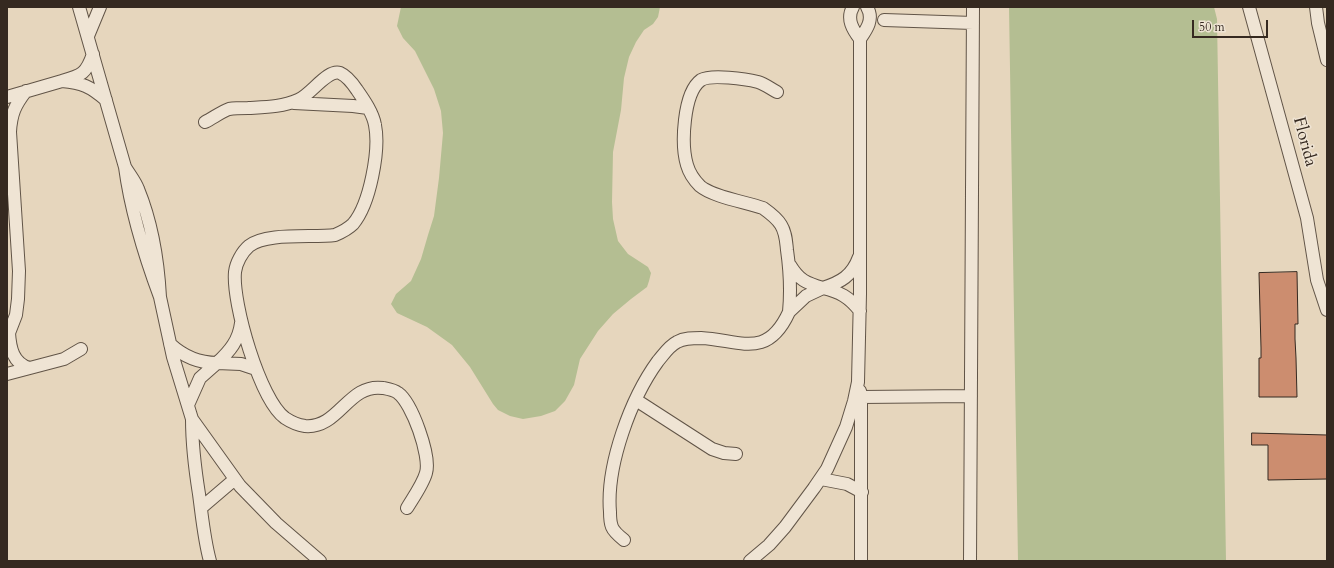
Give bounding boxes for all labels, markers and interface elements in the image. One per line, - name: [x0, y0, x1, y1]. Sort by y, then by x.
- scale bar: [1194, 12, 1270, 38]
- text: 50 m: [1199, 19, 1225, 35]
- street label: Florida: [1288, 115, 1320, 169]

